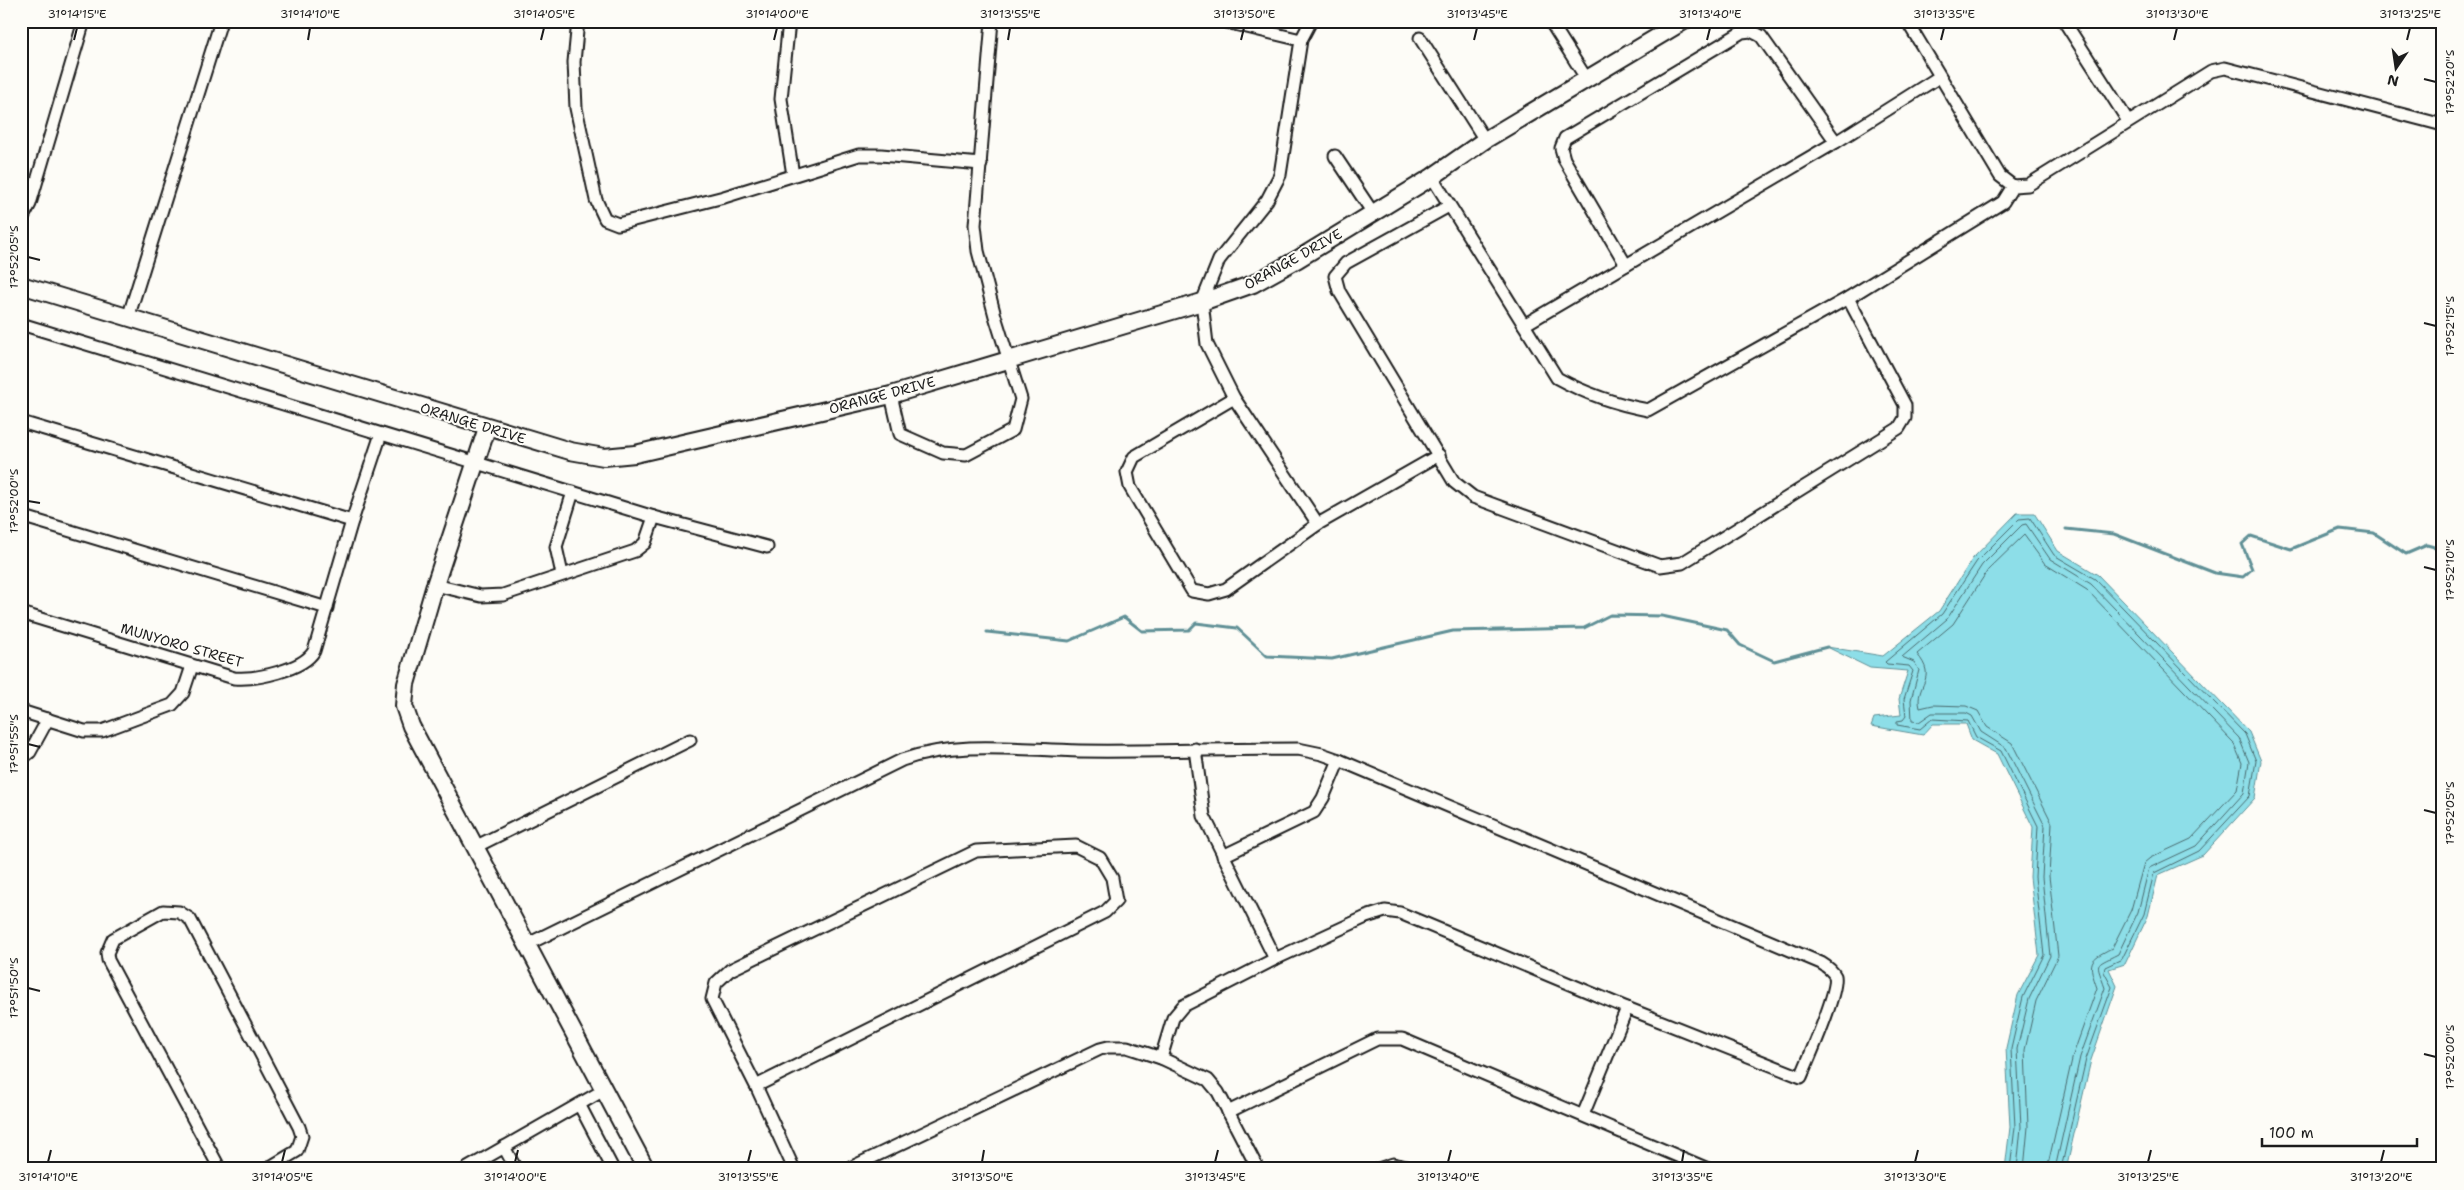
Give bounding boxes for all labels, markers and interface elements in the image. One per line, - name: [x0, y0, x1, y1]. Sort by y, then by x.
- text: 31°14'15"E: [47, 6, 107, 22]
- text: 31°14'10"E: [280, 6, 340, 22]
- text: 31°14'05"E: [513, 6, 575, 22]
- text: 31°14'00"E: [745, 6, 809, 22]
- text: 31°13'55"E: [979, 6, 1041, 22]
- text: 31°13'50"E: [1213, 6, 1275, 22]
- text: 31°13'45"E: [1446, 6, 1508, 22]
- text: 31°13'40"E: [1678, 6, 1742, 22]
- text: 31°13'35"E: [1913, 6, 1975, 22]
- text: 31°13'30"E: [2145, 6, 2209, 22]
- text: 31°13'25"E: [2379, 6, 2441, 22]
- north arrow: [2372, 42, 2422, 92]
- text: 17°52'20"S: [2442, 49, 2458, 114]
- text: N: [2386, 71, 2401, 91]
- text: 17°52'05"S: [6, 225, 22, 289]
- street label: ORANGE DRIVE: [1241, 225, 1345, 293]
- text: 17°52'15"S: [2442, 295, 2458, 356]
- street label: ORANGE DRIVE: [827, 372, 937, 418]
- street label: ORANGE DRIVE: [418, 398, 528, 448]
- text: 17°52'00"S: [6, 468, 22, 533]
- text: 17°52'10"S: [2442, 539, 2458, 601]
- street label: MUNYORO STREET: [119, 619, 246, 671]
- text: 17°51'55"S: [6, 714, 22, 774]
- text: 17°52'05"S: [2442, 781, 2458, 845]
- text: 17°51'50"S: [6, 957, 22, 1019]
- text: 17°52'00"S: [2442, 1024, 2458, 1089]
- scale bar: [2262, 1115, 2416, 1147]
- text: 100 m: [2269, 1123, 2314, 1143]
- text: 31°14'10"E: [18, 1169, 78, 1185]
- text: 31°14'05"E: [251, 1169, 313, 1185]
- text: 31°14'00"E: [483, 1169, 547, 1185]
- text: 31°13'55"E: [717, 1169, 779, 1185]
- text: 31°13'50"E: [951, 1169, 1013, 1185]
- text: 31°13'45"E: [1184, 1169, 1246, 1185]
- text: 31°13'40"E: [1416, 1169, 1480, 1185]
- text: 31°13'35"E: [1651, 1169, 1713, 1185]
- text: 31°13'30"E: [1883, 1169, 1947, 1185]
- text: 31°13'25"E: [2117, 1169, 2179, 1185]
- text: 31°13'20"E: [2349, 1169, 2413, 1185]

